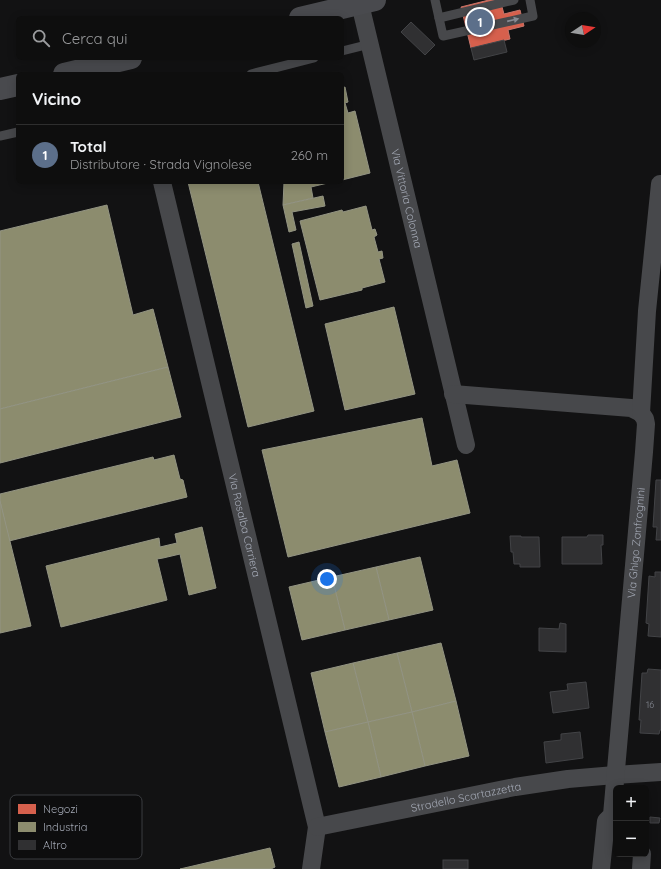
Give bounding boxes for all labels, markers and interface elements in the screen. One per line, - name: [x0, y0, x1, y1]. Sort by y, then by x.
- pin: 1: [467, 7, 493, 37]
- north arrow: [565, 12, 601, 48]
- search box: [16, 16, 344, 60]
- one-way arrow: [507, 17, 519, 23]
- icon: search: [30, 27, 52, 49]
- text: Cerca qui: [62, 29, 128, 48]
- text: Vicino: [32, 88, 81, 109]
- text: Total: [70, 137, 107, 156]
- text: 1: [42, 147, 48, 163]
- text: 260 m: [291, 147, 328, 163]
- street label: Via Vittoria Colonna: [388, 147, 425, 250]
- text: Distributore · Strada Vignolese: [70, 156, 252, 172]
- street label: Via Rosalba Carriera: [225, 472, 264, 578]
- street label: Via Ghigo Zanfrognini: [624, 487, 648, 599]
- your location: [317, 569, 337, 589]
- house number: 16: [646, 699, 654, 710]
- street label: Stradello Scartazzetta: [410, 779, 522, 815]
- map controls: [613, 785, 649, 857]
- button: +: [613, 785, 649, 821]
- legend: [10, 795, 142, 859]
- text: Negozi: [43, 802, 78, 816]
- text: Industria: [43, 820, 87, 834]
- button: −: [613, 821, 649, 857]
- text: Altro: [43, 838, 67, 852]

